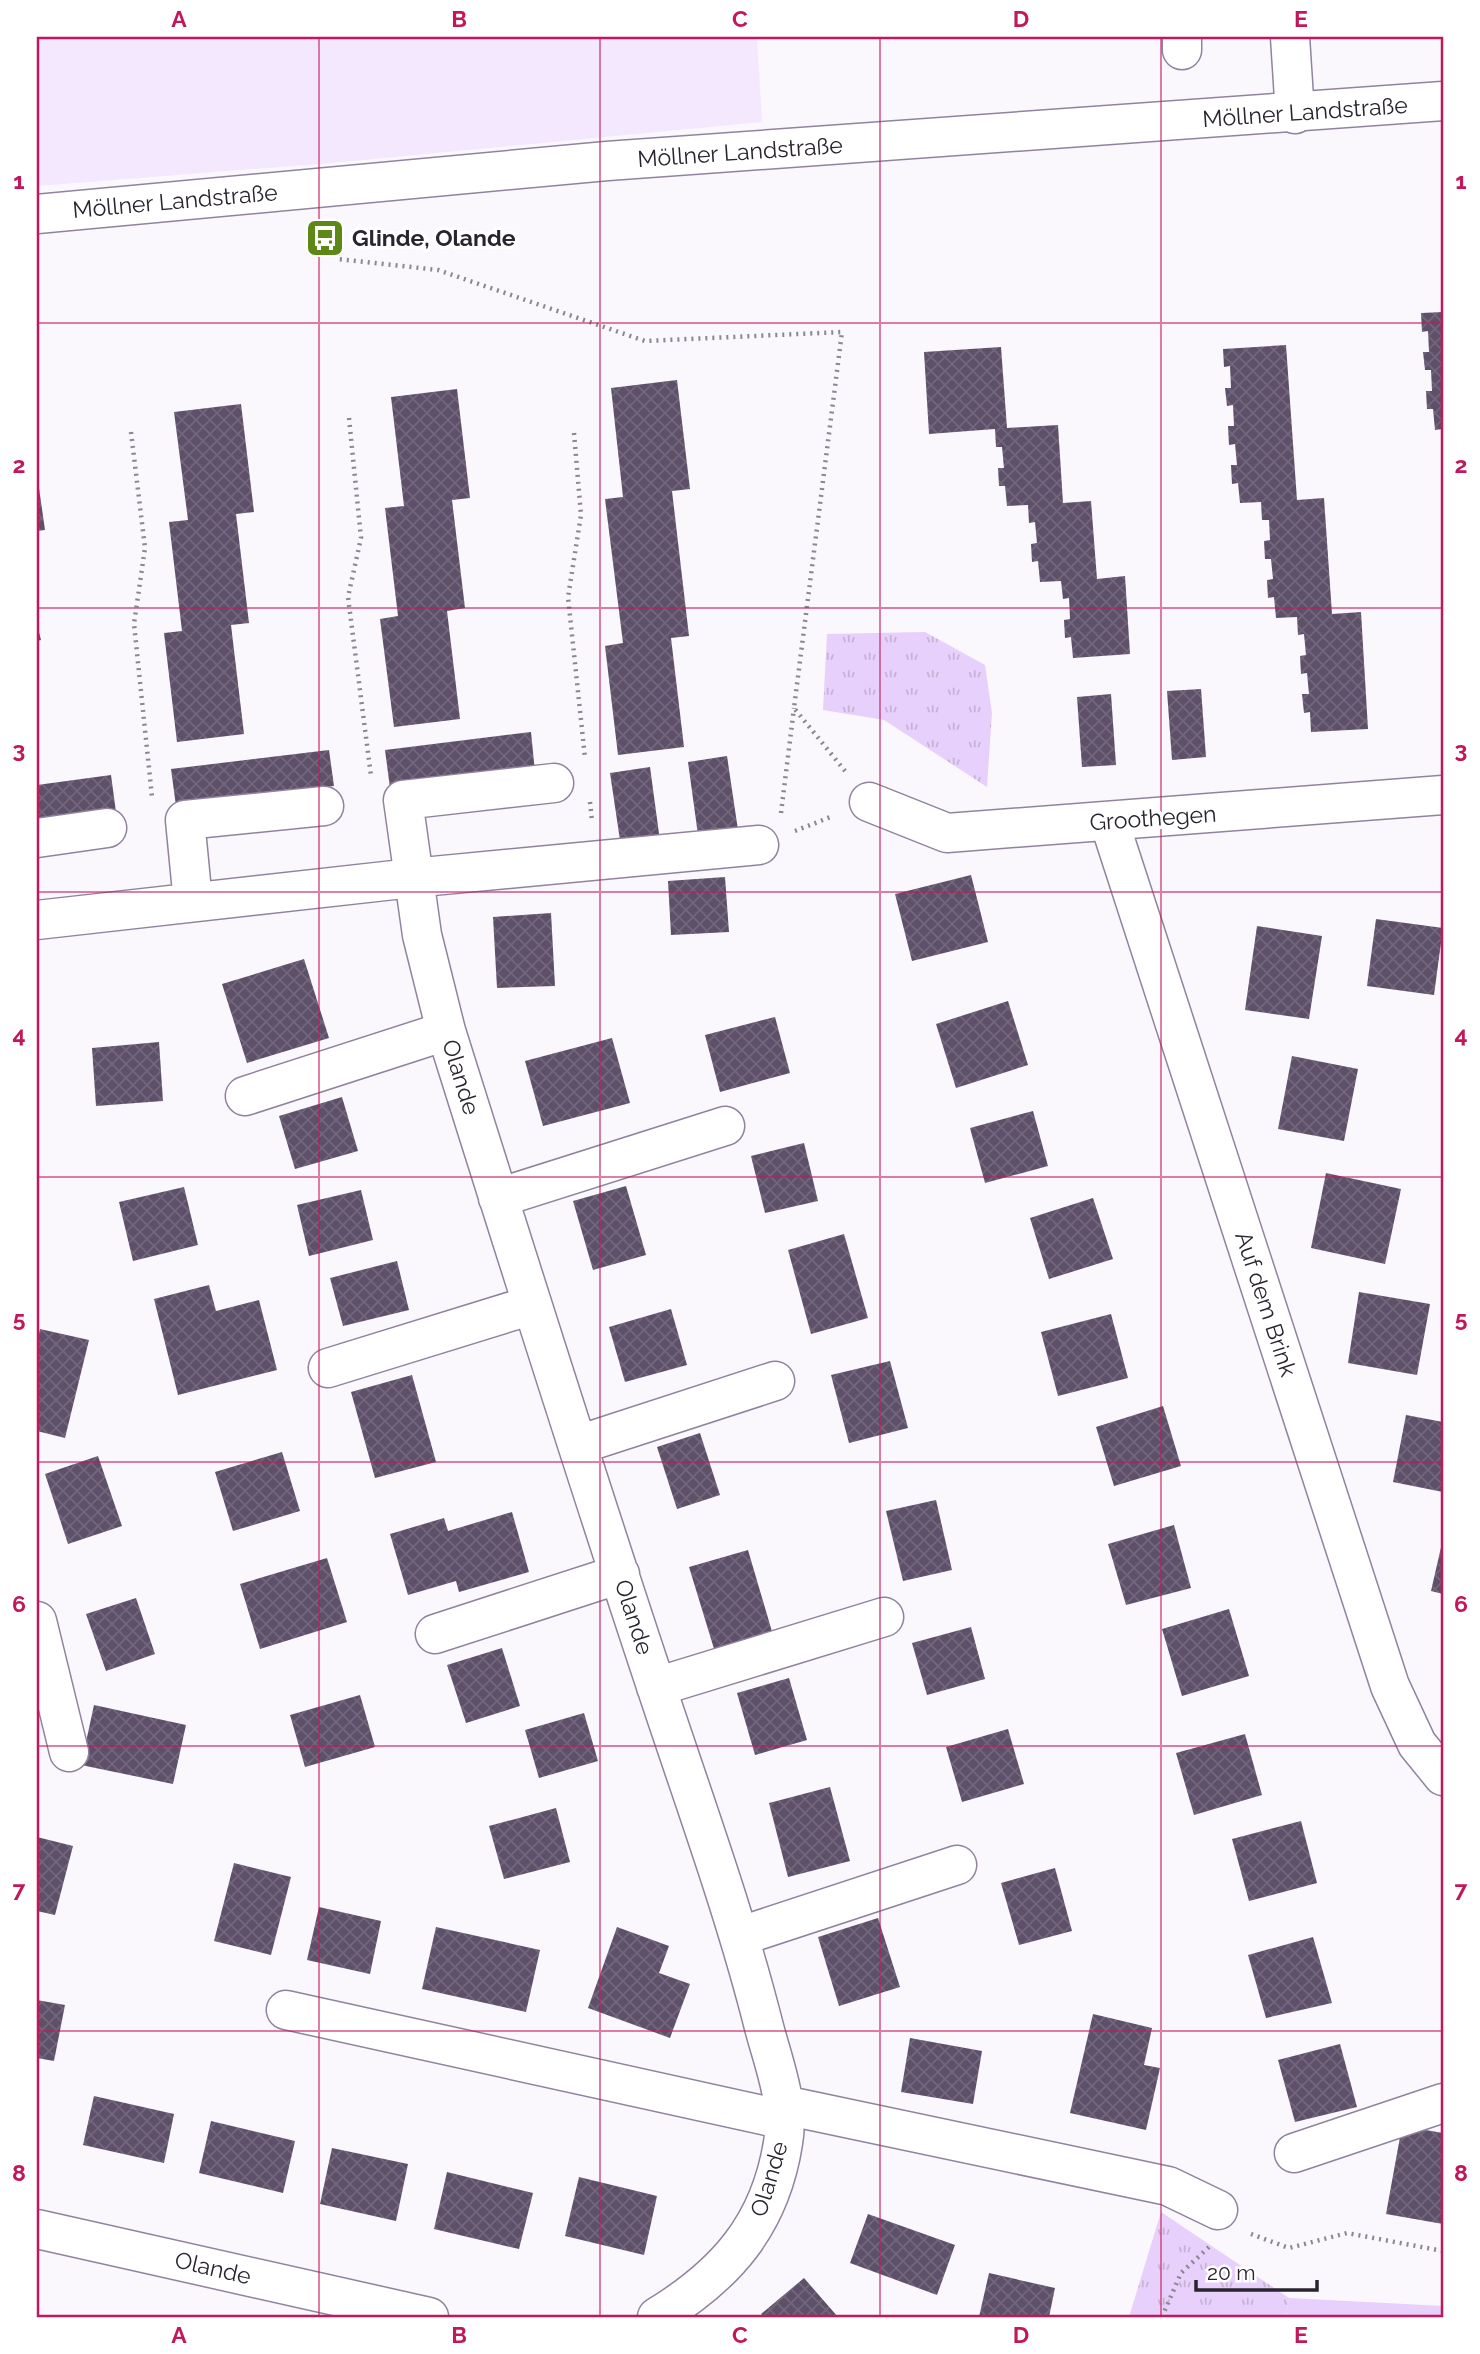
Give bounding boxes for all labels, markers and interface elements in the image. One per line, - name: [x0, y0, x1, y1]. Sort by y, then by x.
- text: A: [171, 5, 187, 32]
- text: B: [451, 5, 467, 32]
- text: C: [732, 5, 748, 32]
- text: D: [1013, 5, 1029, 32]
- text: E: [1294, 5, 1308, 32]
- street label: Möllner Landstraße: [1201, 91, 1409, 132]
- street label: Möllner Landstraße: [636, 131, 844, 172]
- text: 1: [13, 167, 25, 194]
- text: 1: [1455, 167, 1467, 194]
- street label: Möllner Landstraße: [71, 178, 279, 223]
- bus stop icon: Glinde, Olande: [304, 217, 346, 259]
- place label: Glinde, Olande: [352, 224, 516, 251]
- text: 2: [13, 451, 25, 478]
- text: 2: [1455, 451, 1467, 478]
- text: 3: [13, 736, 25, 763]
- text: 3: [1455, 736, 1467, 763]
- street label: Groothegen: [1089, 800, 1217, 835]
- text: 4: [12, 1021, 26, 1048]
- text: 4: [1454, 1021, 1468, 1048]
- street label: Olande: [437, 1036, 486, 1118]
- street label: Auf dem Brink: [1230, 1228, 1303, 1380]
- text: 5: [13, 1305, 26, 1332]
- text: 5: [1455, 1305, 1468, 1332]
- street label: Olande: [610, 1576, 659, 1658]
- text: 6: [12, 1590, 26, 1617]
- text: 6: [1454, 1590, 1468, 1617]
- text: 7: [13, 1875, 26, 1902]
- text: 7: [1455, 1875, 1468, 1902]
- street label: Olande: [744, 2138, 793, 2220]
- text: 8: [12, 2159, 26, 2186]
- text: 8: [1454, 2159, 1468, 2186]
- street label: Olande: [172, 2246, 254, 2289]
- scale bar: [1196, 2249, 1317, 2293]
- text: 20 m: [1207, 2260, 1255, 2285]
- text: A: [171, 2321, 187, 2348]
- text: B: [451, 2321, 467, 2348]
- text: C: [732, 2321, 748, 2348]
- text: D: [1013, 2321, 1029, 2348]
- text: E: [1294, 2321, 1308, 2348]

